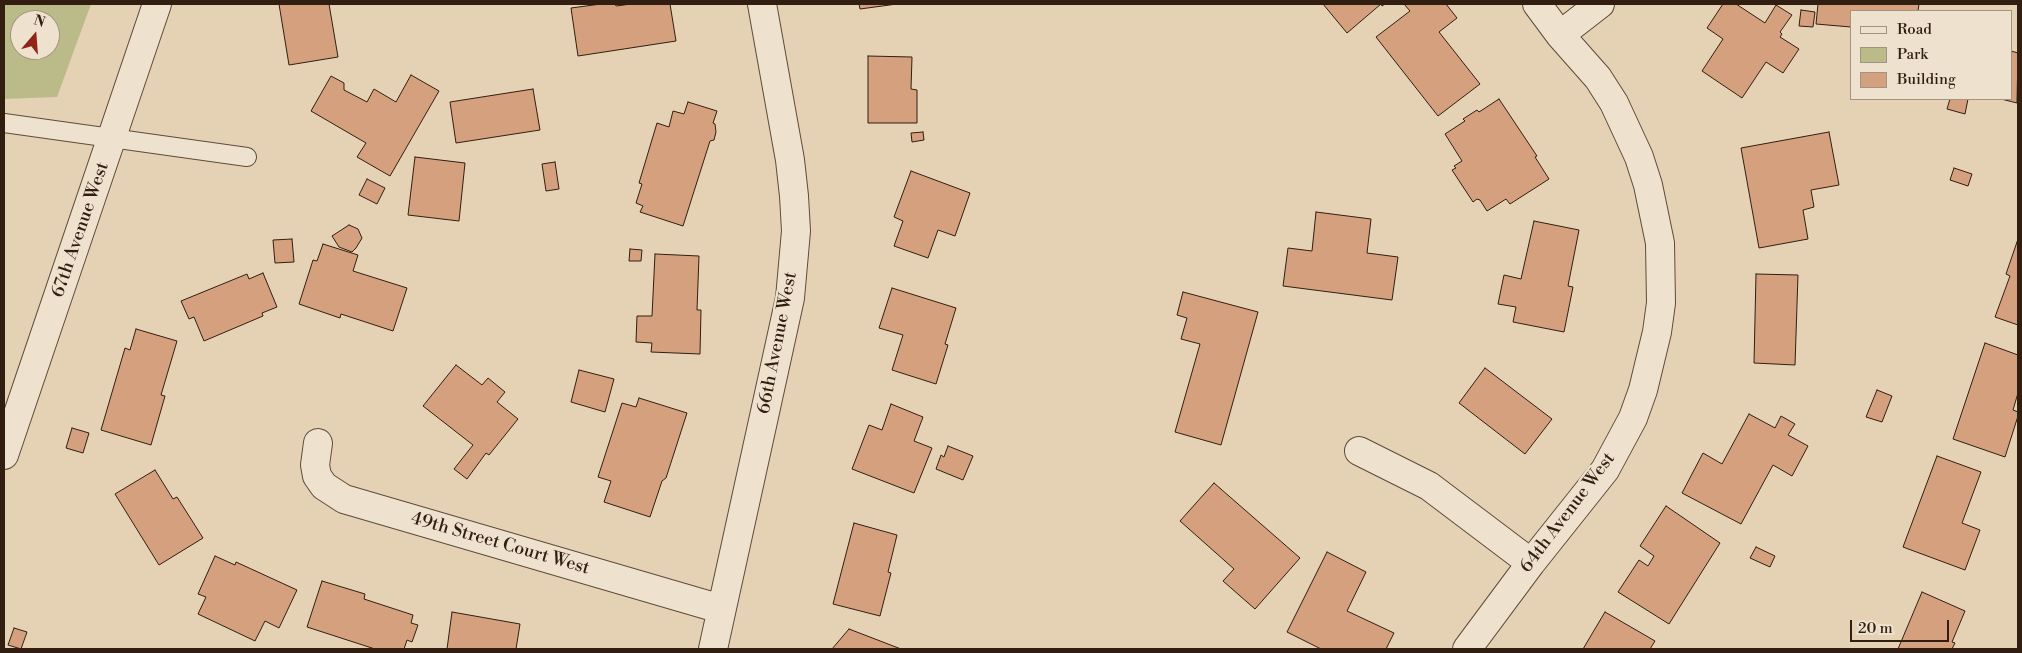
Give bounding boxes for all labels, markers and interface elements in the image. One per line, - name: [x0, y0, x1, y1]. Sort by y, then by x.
- north arrow: [10, 10, 60, 60]
- legend: [1850, 10, 2012, 100]
- text: N: [31, 11, 47, 32]
- text: Road: [1897, 20, 1932, 39]
- text: Park: [1897, 45, 1928, 64]
- text: Building: [1897, 70, 1956, 89]
- street label: 67th Avenue West: [48, 159, 114, 301]
- street label: 66th Avenue West: [754, 270, 802, 416]
- street label: 64th Avenue West: [1516, 449, 1620, 577]
- street label: 49th Street Court West: [408, 508, 592, 580]
- scale bar: [1852, 610, 1951, 642]
- text: 20 m: [1858, 619, 1893, 638]

